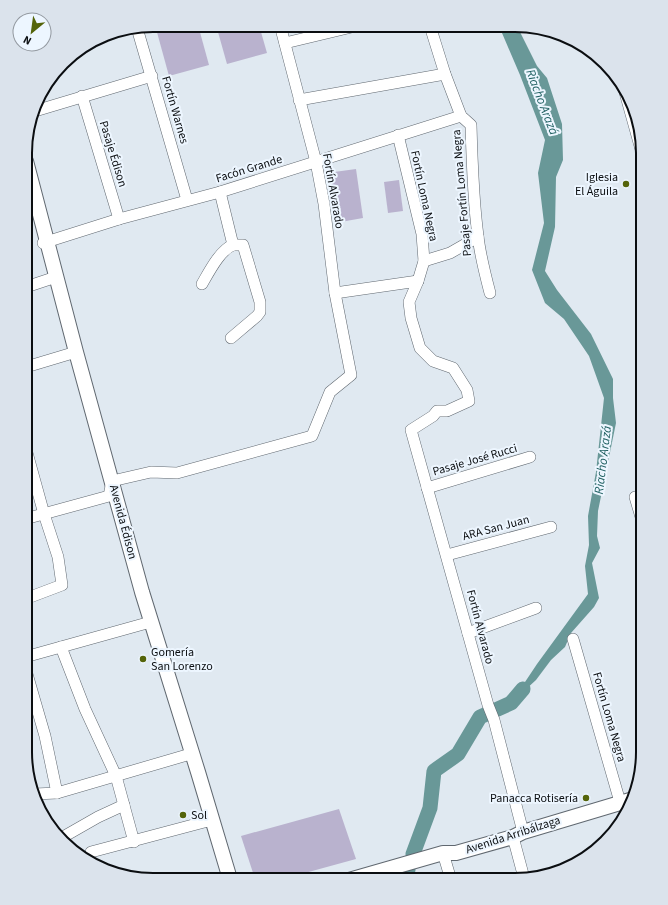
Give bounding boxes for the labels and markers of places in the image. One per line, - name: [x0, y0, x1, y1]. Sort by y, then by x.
- place label: Iglesia El Águila: [575, 169, 618, 200]
- marker: Iglesia El Águila: [621, 179, 631, 189]
- place label: Gomería San Lorenzo: [151, 644, 213, 675]
- marker: Gomería San Lorenzo: [138, 654, 148, 664]
- place label: Panacca Rotisería: [490, 790, 578, 807]
- marker: Panacca Rotisería: [581, 793, 591, 803]
- place label: Sol: [191, 807, 207, 824]
- marker: Sol: [178, 810, 188, 820]

